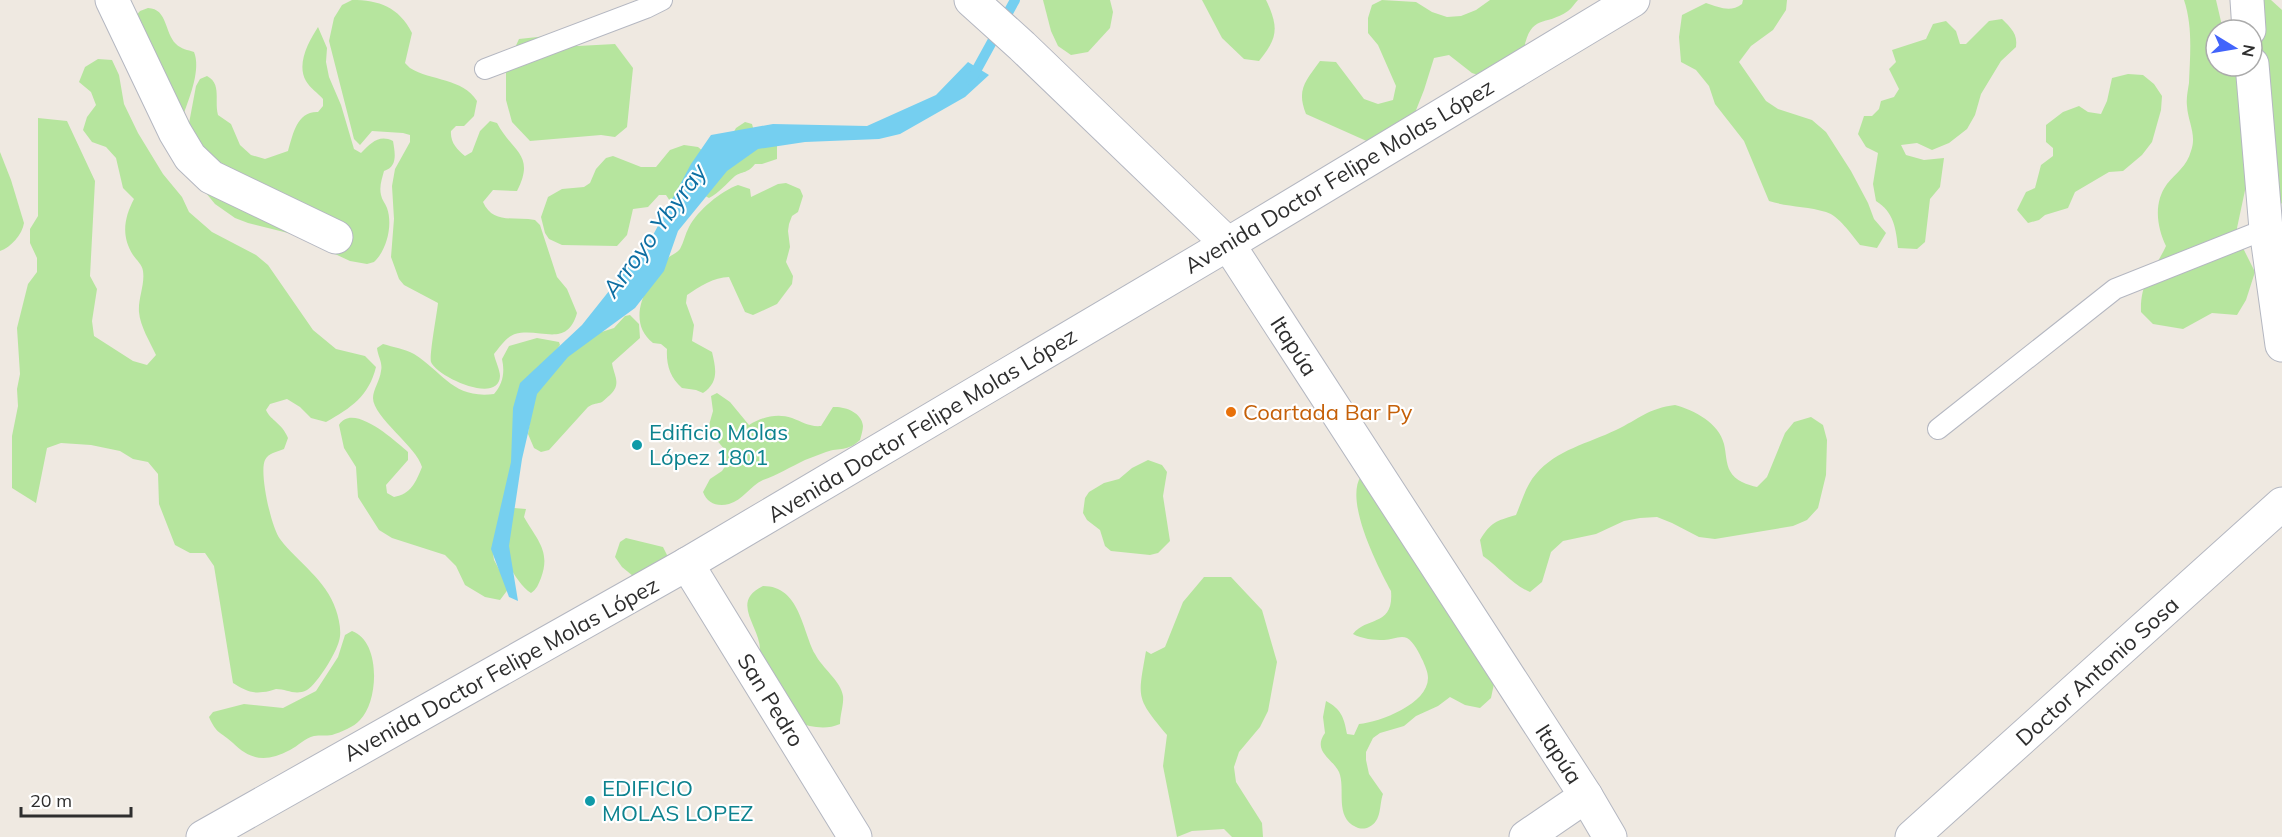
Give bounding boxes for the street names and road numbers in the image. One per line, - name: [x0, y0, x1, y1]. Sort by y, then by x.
- street label: Avenida Doctor Felipe Molas López: [1179, 72, 1499, 280]
- street label: Itapúa: [1264, 311, 1324, 381]
- street label: Avenida Doctor Felipe Molas López: [762, 321, 1082, 529]
- street label: Avenida Doctor Felipe Molas López: [339, 570, 663, 768]
- street label: Doctor Antonio Sosa: [2010, 590, 2184, 752]
- street label: San Pedro: [731, 648, 811, 752]
- street label: Itapúa: [1529, 719, 1589, 789]

